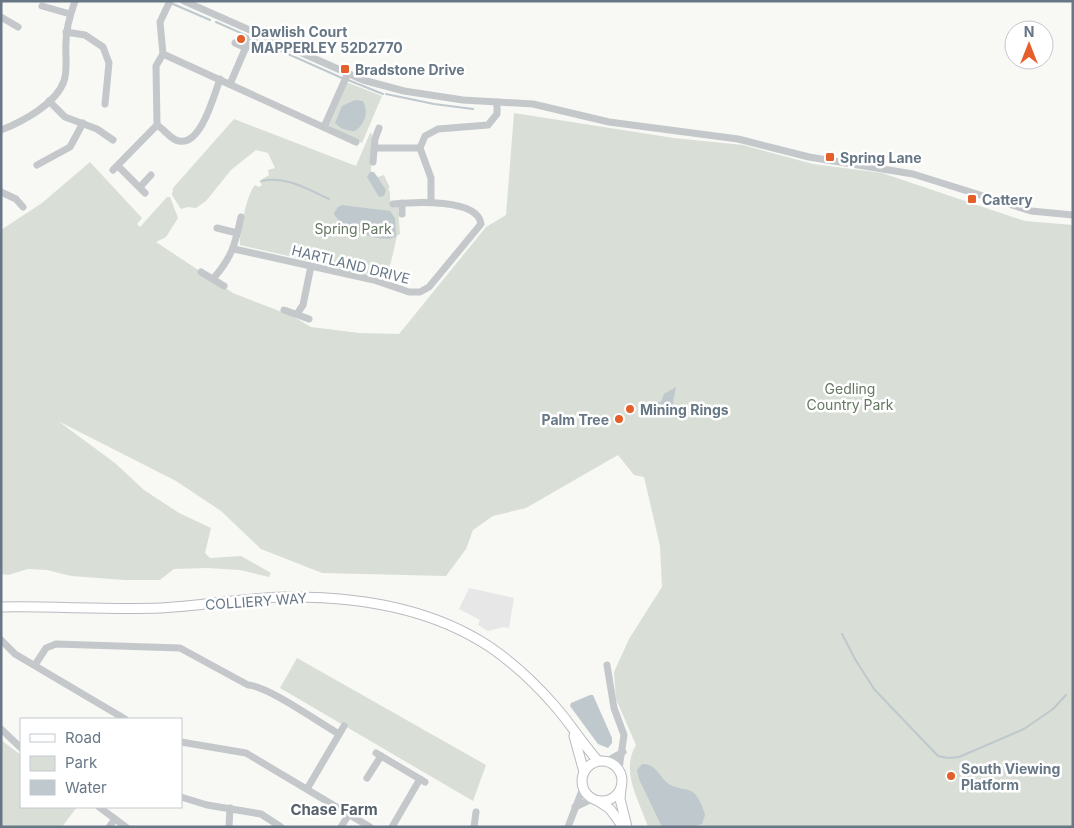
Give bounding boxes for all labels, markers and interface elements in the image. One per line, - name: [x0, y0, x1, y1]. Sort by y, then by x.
- north arrow: [1004, 20, 1054, 70]
- place label: Dawlish Court MAPPERLEY 52D2770: [251, 23, 403, 56]
- text: N: [1024, 23, 1034, 40]
- marker: Dawlish Court MAPPERLEY 52D2770: [235, 33, 247, 45]
- place label: Bradstone Drive: [355, 61, 465, 78]
- marker: Bradstone Drive: [339, 63, 351, 75]
- place label: Spring Lane: [840, 149, 922, 166]
- marker: Spring Lane: [824, 151, 836, 163]
- place label: Cattery: [982, 191, 1033, 208]
- marker: Cattery: [966, 193, 978, 205]
- park label: Spring Park: [314, 220, 392, 237]
- street label: HARTLAND DRIVE: [290, 241, 412, 287]
- park label: Gedling Country Park: [806, 380, 894, 413]
- place label: Mining Rings: [640, 401, 729, 418]
- marker: Mining Rings: [624, 403, 636, 415]
- place label: Palm Tree: [542, 411, 609, 428]
- marker: Palm Tree: [613, 413, 625, 425]
- street label: COLLIERY WAY: [204, 589, 308, 613]
- legend: [20, 718, 182, 808]
- text: Road: [65, 728, 101, 747]
- text: Park: [65, 753, 98, 772]
- place label: South Viewing Platform: [961, 760, 1060, 793]
- marker: South Viewing Platform: [945, 770, 957, 782]
- text: Water: [65, 778, 107, 797]
- district label: Chase Farm: [290, 800, 378, 819]

